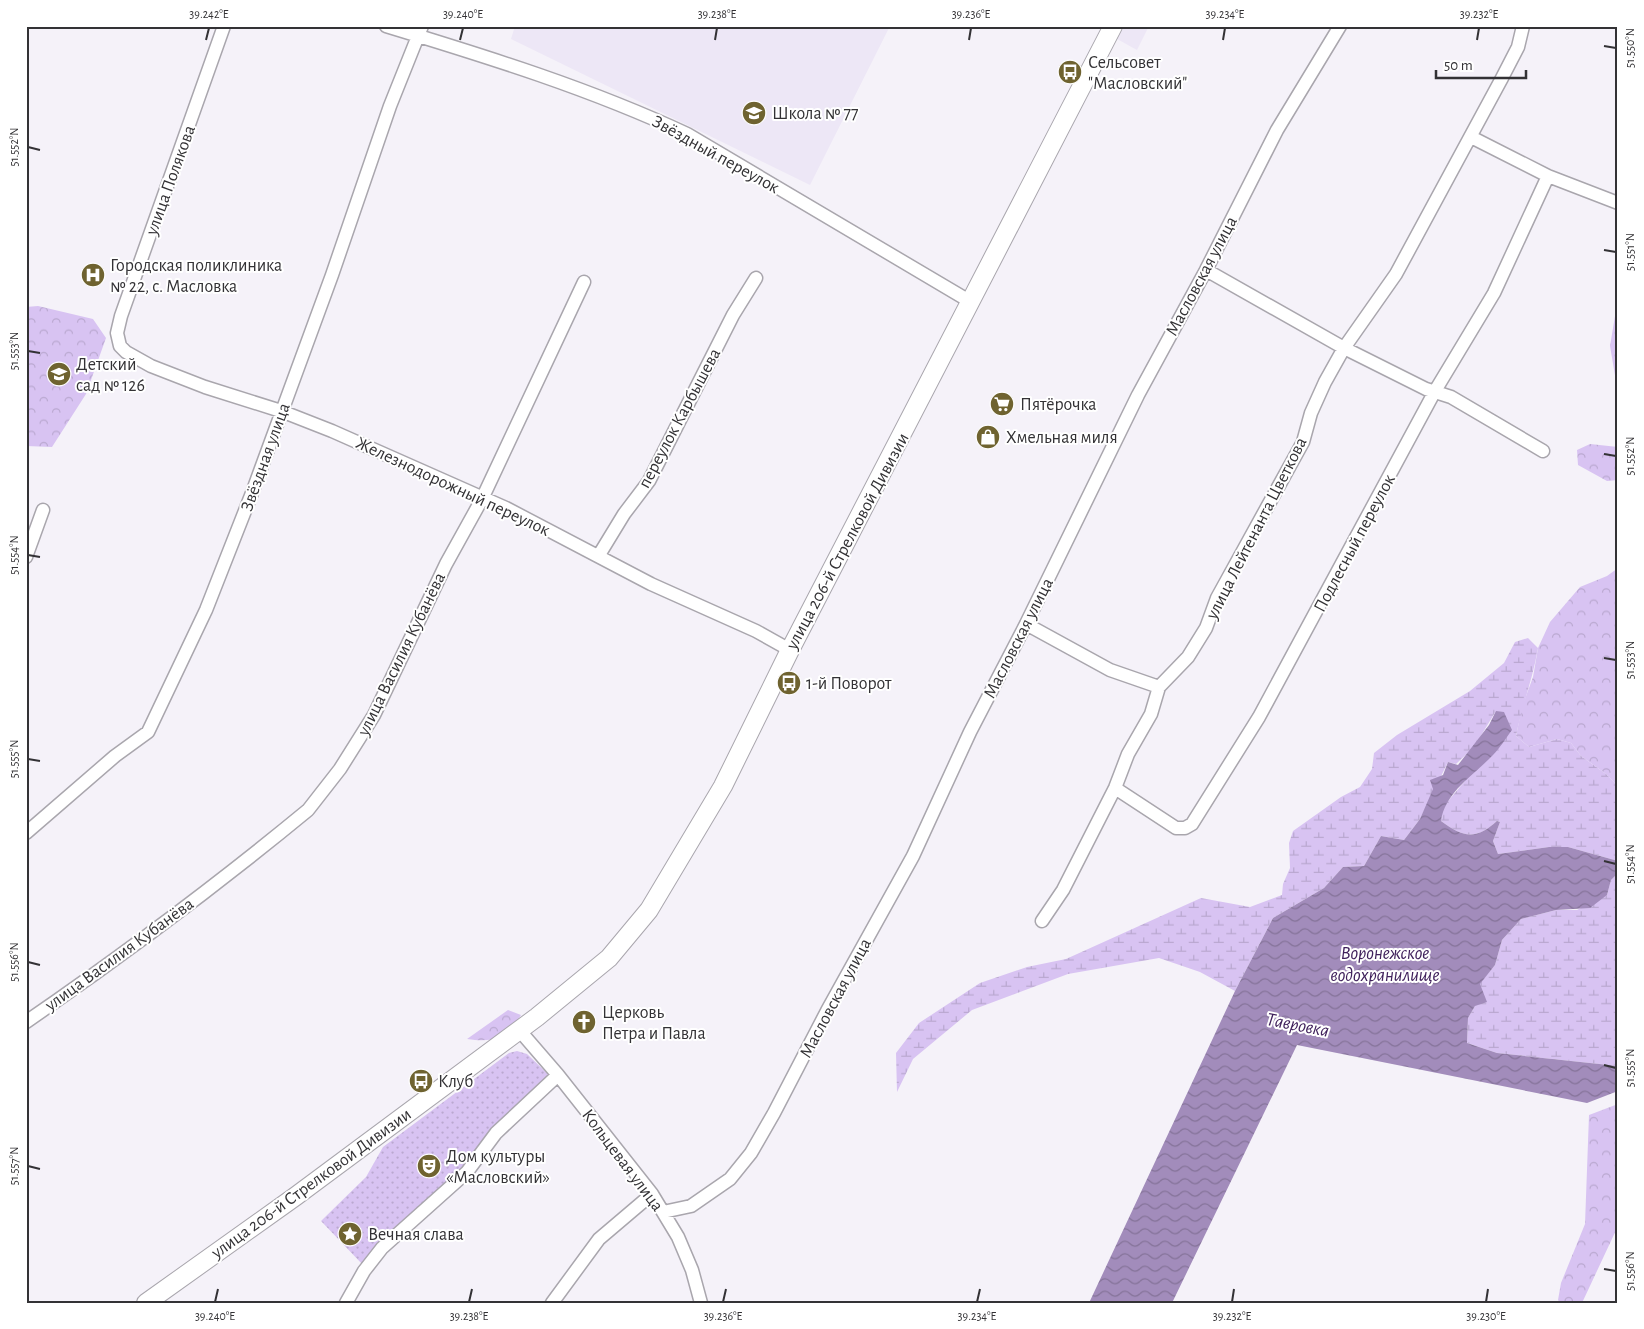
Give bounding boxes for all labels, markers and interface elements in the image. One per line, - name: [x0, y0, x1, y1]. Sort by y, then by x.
- text: 39.242°E: [189, 8, 229, 20]
- text: 39.240°E: [443, 8, 483, 20]
- text: 39.238°E: [698, 8, 737, 20]
- text: 39.236°E: [952, 8, 991, 20]
- text: 39.234°E: [1206, 8, 1245, 20]
- text: 39.232°E: [1460, 8, 1498, 20]
- text: 51.550°N: [1624, 28, 1636, 68]
- scale bar: [1436, 48, 1526, 80]
- place label: Сельсовет "Масловский": [1088, 54, 1187, 93]
- text: 50 m: [1444, 58, 1473, 73]
- bus stop icon: Сельсовет "Масловский": [1057, 59, 1083, 85]
- school or university icon: Школа № 77: [741, 100, 767, 126]
- place label: Школа № 77: [772, 105, 858, 123]
- street label: Звёздный переулок: [649, 112, 783, 198]
- street label: улица Полякова: [142, 123, 199, 239]
- text: 51.552°N: [8, 127, 20, 167]
- street label: Масловская улица: [1163, 214, 1241, 339]
- text: 51.551°N: [1624, 233, 1636, 271]
- place label: Городская поликлиника № 22, с. Масловка: [110, 257, 282, 296]
- hospital icon: Городская поликлиника № 22, с. Масловка: [80, 262, 106, 288]
- text: 51.553°N: [8, 332, 20, 370]
- street label: переулок Карбышева: [635, 345, 724, 491]
- place label: Детский сад № 126: [76, 356, 145, 395]
- school or university icon: Детский сад № 126: [46, 361, 72, 387]
- supermarket icon: Пятёрочка: [989, 391, 1015, 417]
- place label: Пятёрочка: [1020, 396, 1097, 414]
- street label: Звёздная улица: [238, 401, 294, 514]
- shop icon: Хмельная миля: [975, 424, 1001, 450]
- place label: Хмельная миля: [1006, 429, 1118, 447]
- street label: улица 206-й Стрелковой Дивизии: [783, 430, 913, 654]
- street label: Железнодорожный переулок: [353, 434, 553, 540]
- street label: улица Лейтенанта Цветкова: [1203, 435, 1311, 623]
- text: 51.552°N: [1624, 436, 1636, 476]
- street label: Подлесный переулок: [1311, 471, 1399, 615]
- text: 51.554°N: [8, 535, 20, 575]
- street label: улица Василия Кубанёва: [353, 570, 449, 740]
- street label: Масловская улица: [981, 575, 1057, 702]
- text: 51.553°N: [1624, 641, 1636, 679]
- bus stop icon: 1-й Поворот: [776, 670, 802, 696]
- place label: 1-й Поворот: [806, 675, 892, 693]
- text: 51.555°N: [8, 740, 20, 778]
- text: 51.554°N: [1624, 844, 1636, 884]
- street label: улица Василия Кубанёва: [41, 894, 197, 1015]
- street label: Масловская улица: [797, 936, 875, 1061]
- text: 51.556°N: [8, 942, 20, 982]
- water label: Воронежское водохранилище: [1330, 944, 1440, 985]
- place label: Церковь Петра и Павла: [602, 1004, 706, 1043]
- church icon: Церковь Петра и Павла: [571, 1009, 597, 1035]
- water label: Тавровка: [1265, 1010, 1331, 1041]
- text: 51.555°N: [1624, 1049, 1636, 1087]
- bus stop icon: Клуб: [408, 1068, 434, 1094]
- place label: Клуб: [438, 1072, 473, 1091]
- street label: улица 206-й Стрелковой Дивизии: [208, 1105, 415, 1263]
- street label: Кольцевая улица: [578, 1106, 666, 1215]
- text: 51.557°N: [8, 1147, 20, 1185]
- place label: Дом культуры «Масловский»: [446, 1148, 550, 1187]
- theatre icon: Дом культуры «Масловский»: [416, 1153, 442, 1179]
- place icon: Вечная слава: [337, 1221, 363, 1247]
- place label: Вечная слава: [368, 1226, 464, 1244]
- text: 51.556°N: [1624, 1251, 1636, 1291]
- text: 39.240°E: [195, 1310, 235, 1322]
- text: 39.238°E: [450, 1310, 489, 1322]
- text: 39.236°E: [704, 1310, 743, 1322]
- text: 39.234°E: [958, 1310, 997, 1322]
- text: 39.232°E: [1213, 1310, 1251, 1322]
- text: 39.230°E: [1466, 1310, 1506, 1322]

